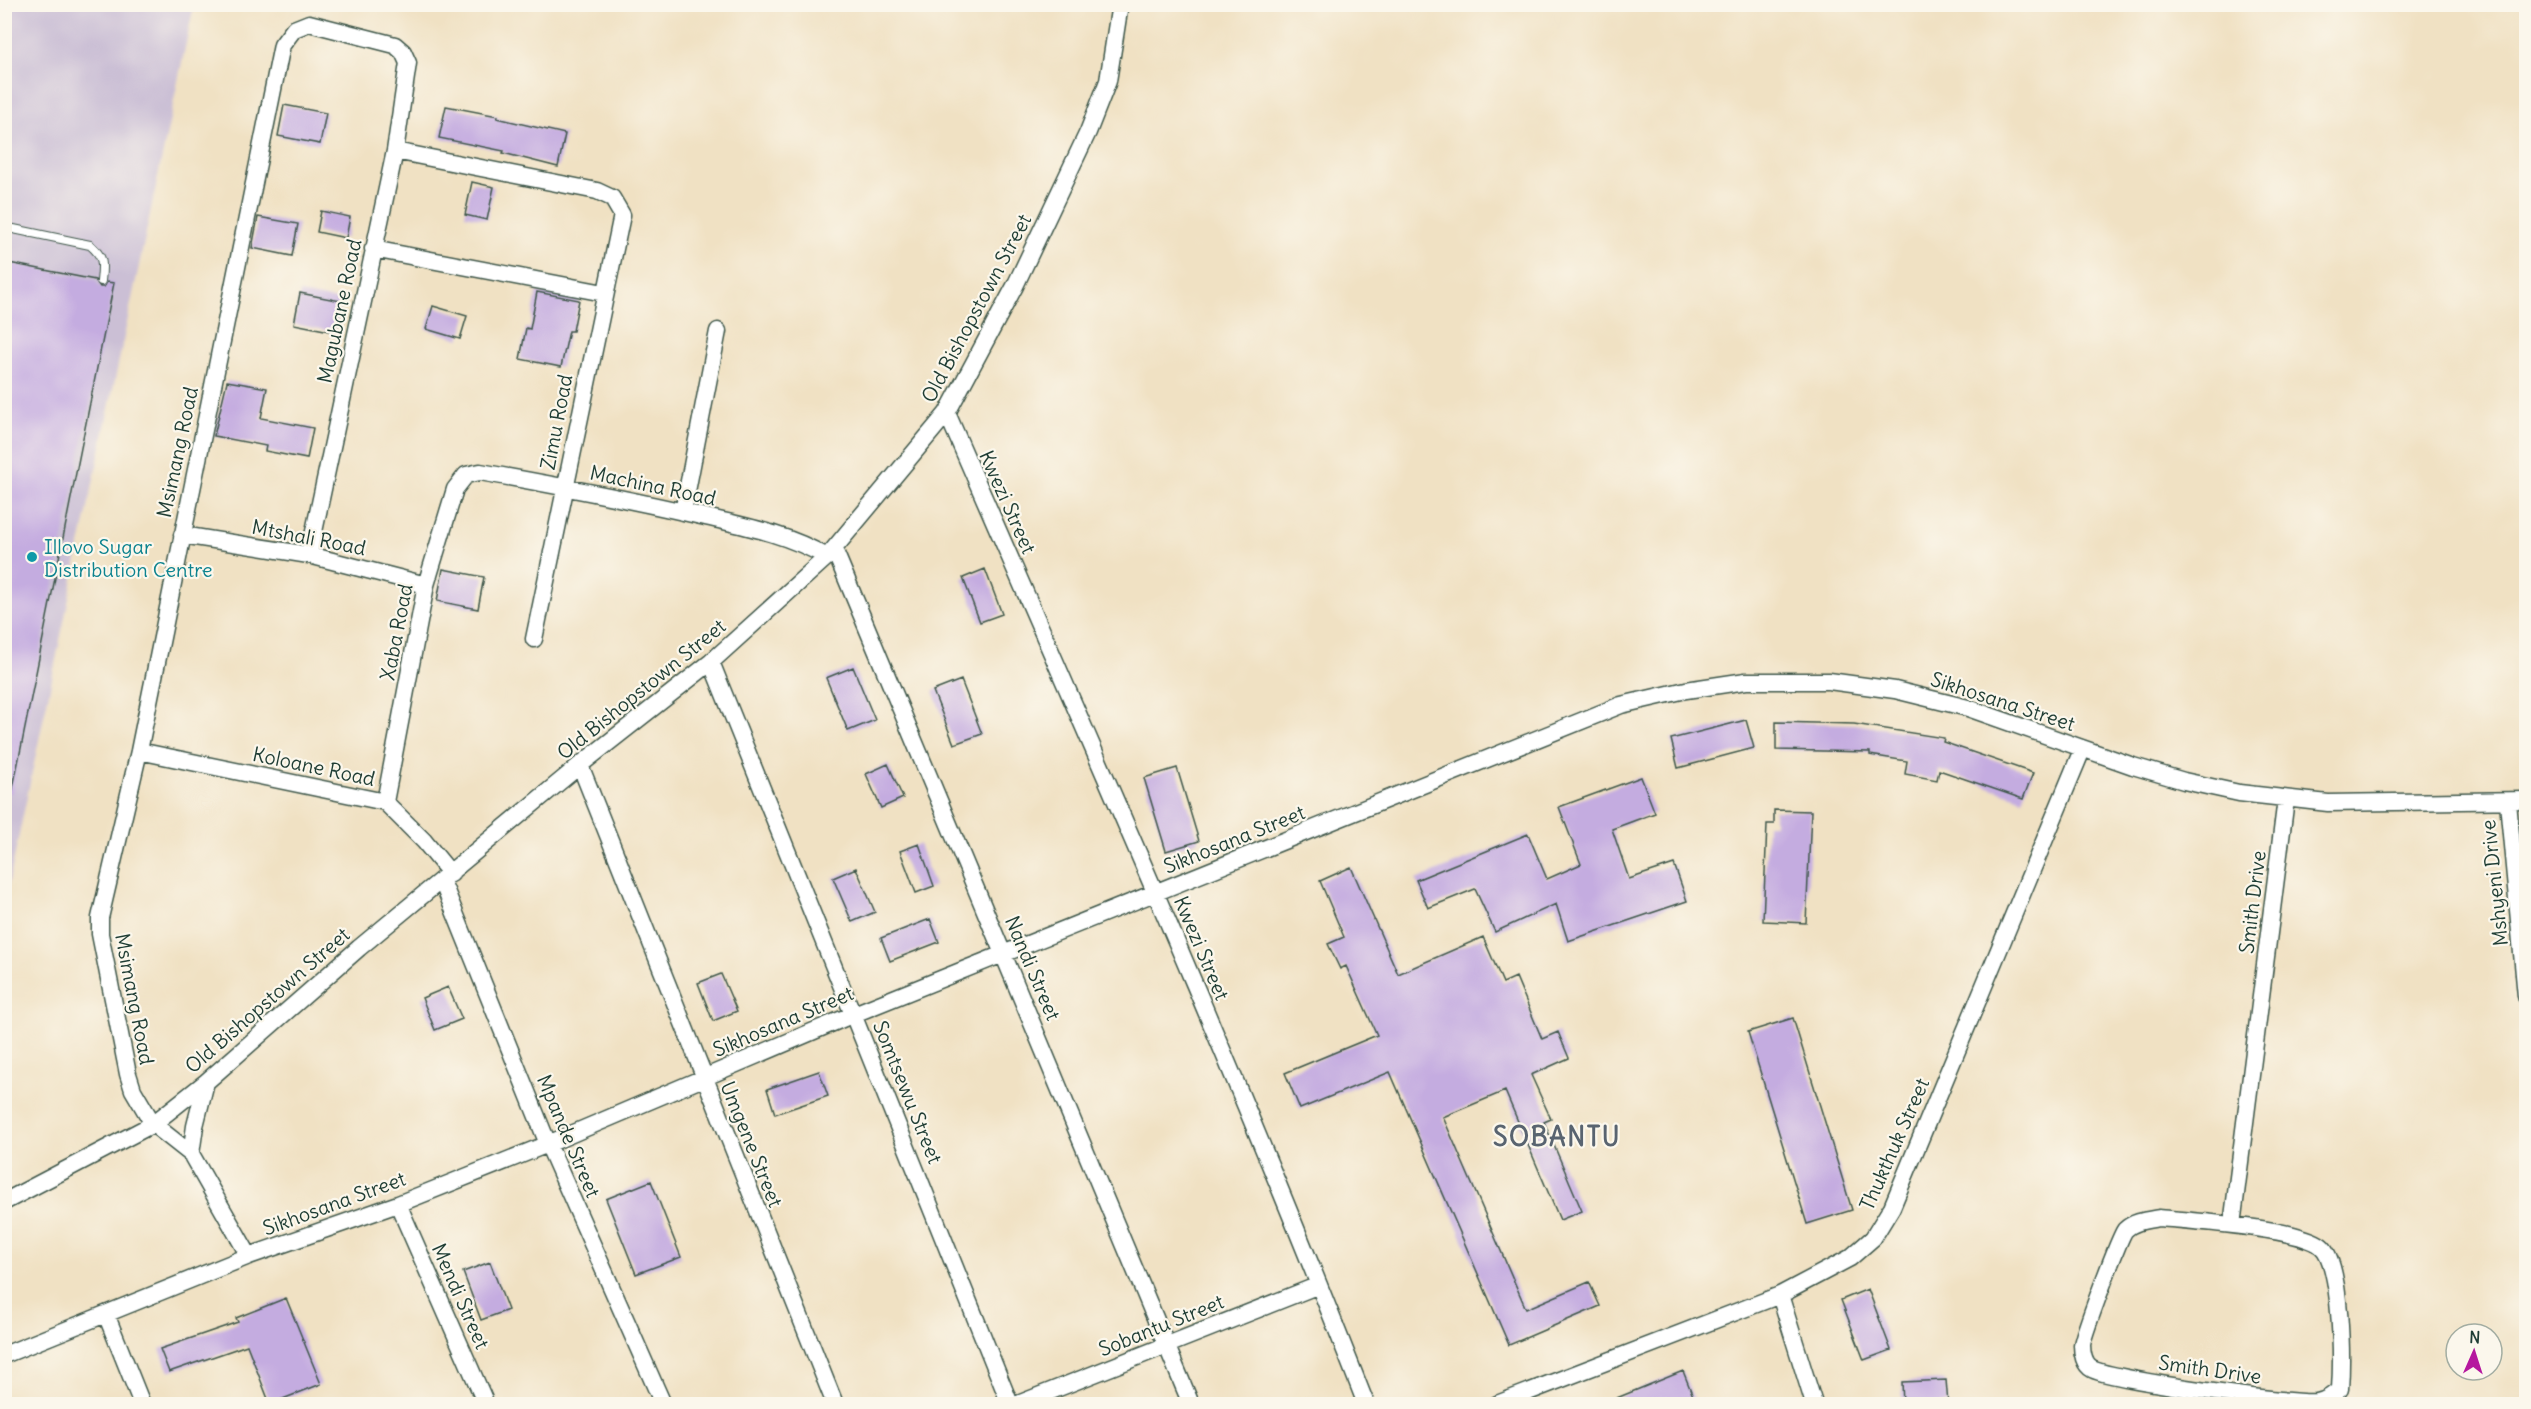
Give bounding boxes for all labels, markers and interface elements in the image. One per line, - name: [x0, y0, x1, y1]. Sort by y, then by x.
- street label: Old Bishopstown Street: [916, 209, 1036, 407]
- street label: Magubane Road: [312, 236, 367, 385]
- street label: Zimu Road: [535, 372, 578, 472]
- street label: Msimang Road: [151, 384, 203, 520]
- street label: Kwezi Street: [974, 446, 1042, 558]
- street label: Machina Road: [588, 459, 719, 511]
- street label: Mtshali Road: [250, 514, 368, 560]
- place label: Illovo Sugar Distribution Centre: [44, 534, 213, 582]
- marker: Illovo Sugar Distribution Centre: [25, 550, 39, 564]
- street label: Xaba Road: [374, 581, 418, 682]
- street label: Old Bishopstown Street: [552, 613, 731, 765]
- street label: Sikhosana Street: [1928, 666, 2079, 736]
- street label: Koloane Road: [250, 741, 378, 791]
- street label: Sikhosana Street: [1160, 799, 1309, 879]
- street label: Mshyeni Drive: [2475, 819, 2513, 947]
- street label: Smith Drive: [2233, 849, 2271, 955]
- street label: Kwezi Street: [1169, 892, 1235, 1004]
- street label: Nandi Street: [1000, 912, 1066, 1024]
- street label: Old Bishopstown Street: [180, 922, 355, 1078]
- street label: Msimang Road: [110, 931, 160, 1067]
- street label: Sikhosana Street: [709, 980, 857, 1062]
- street label: Somtsewu Street: [868, 1017, 948, 1167]
- street label: Mpande Street: [532, 1071, 606, 1202]
- street label: Thukthuk Street: [1854, 1074, 1934, 1214]
- street label: Umgene Street: [715, 1077, 789, 1211]
- district label: SOBANTU: [1493, 1120, 1621, 1153]
- street label: Sikhosana Street: [259, 1165, 409, 1240]
- street label: Mendi Street: [427, 1239, 495, 1353]
- street label: Sobantu Street: [1095, 1288, 1227, 1361]
- north arrow: [2444, 1322, 2504, 1382]
- text: N: [2469, 1327, 2481, 1347]
- street label: Smith Drive: [2157, 1349, 2263, 1389]

